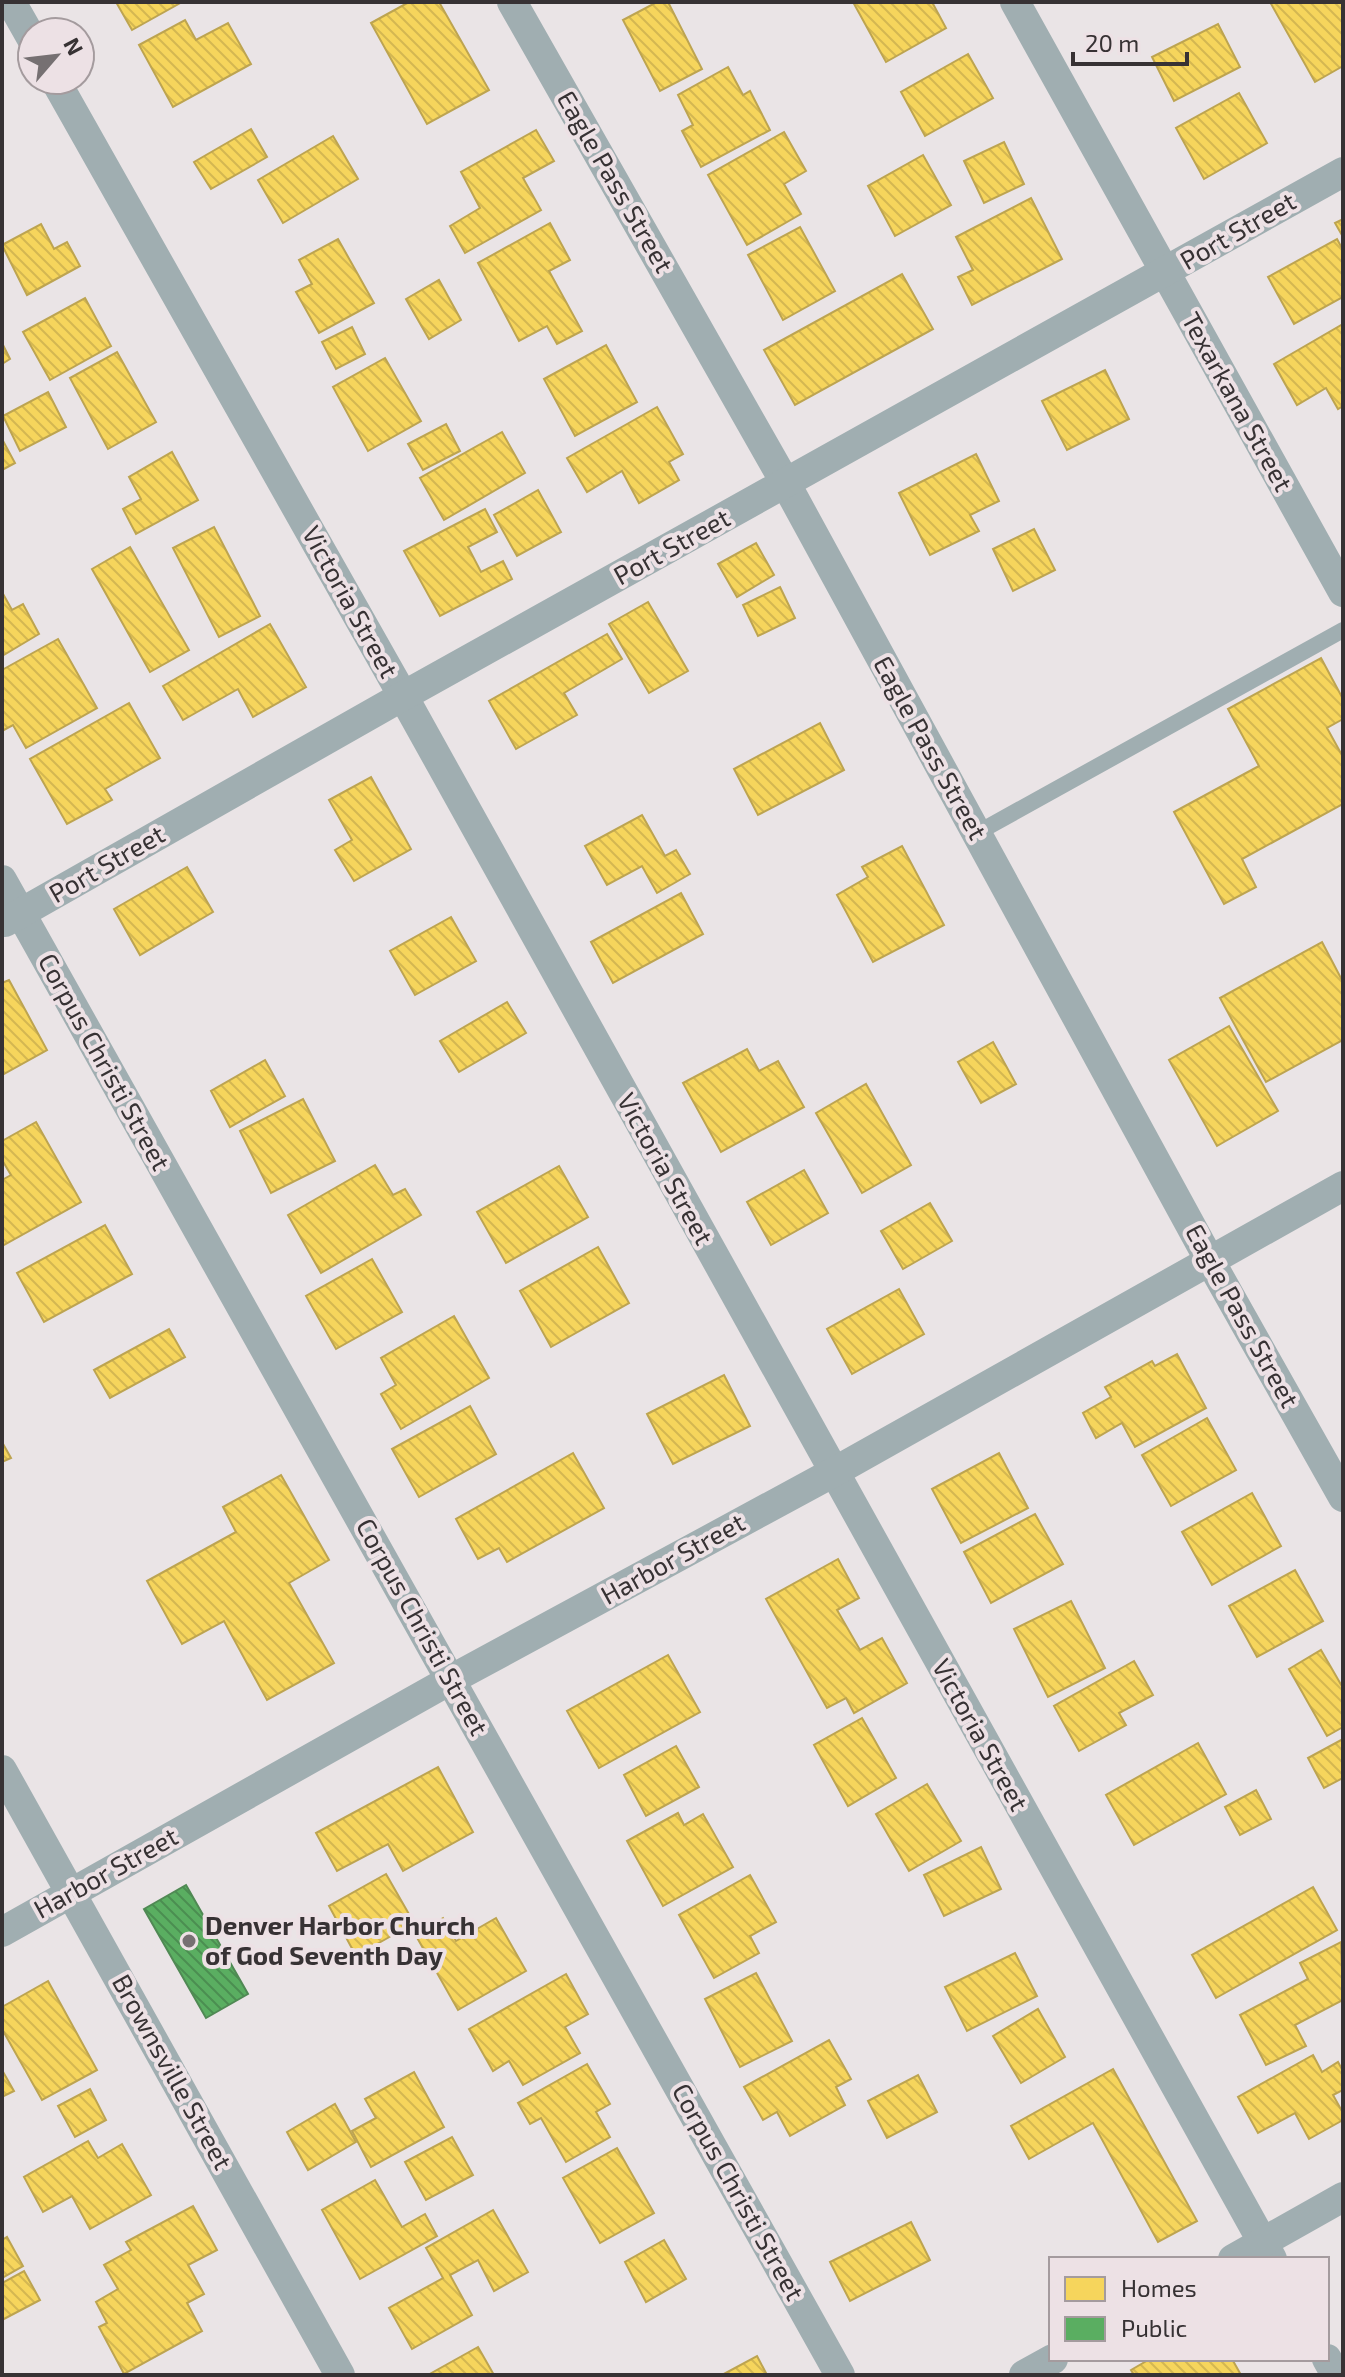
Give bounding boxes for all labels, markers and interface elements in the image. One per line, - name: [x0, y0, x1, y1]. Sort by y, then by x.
- north arrow: [16, 16, 96, 96]
- scale bar: [1073, 16, 1187, 66]
- text: 20 m: [1085, 28, 1139, 57]
- text: N: [59, 33, 90, 59]
- street label: Eagle Pass Street: [552, 85, 681, 278]
- street label: Port Street: [1174, 184, 1301, 275]
- street label: Texarkana Street: [1176, 307, 1300, 496]
- street label: Port Street: [608, 501, 735, 590]
- street label: Victoria Street: [297, 520, 406, 683]
- street label: Eagle Pass Street: [868, 650, 995, 844]
- street label: Port Street: [43, 817, 170, 908]
- street label: Corpus Christi Street: [33, 947, 178, 1175]
- street label: Victoria Street: [612, 1087, 721, 1250]
- street label: Eagle Pass Street: [1180, 1218, 1307, 1412]
- street label: Harbor Street: [595, 1505, 750, 1610]
- street label: Corpus Christi Street: [351, 1512, 496, 1740]
- street label: Victoria Street: [927, 1653, 1036, 1816]
- street label: Harbor Street: [28, 1819, 183, 1924]
- place label: Denver Harbor Church of God Seventh Day: [205, 1909, 475, 1971]
- marker: Denver Harbor Church of God Seventh Day: [180, 1932, 198, 1950]
- street label: Brownsville Street: [107, 1968, 240, 2174]
- street label: Corpus Christi Street: [667, 2077, 812, 2305]
- legend: [1049, 2257, 1329, 2361]
- text: Homes: [1121, 2273, 1197, 2302]
- text: Public: [1121, 2313, 1187, 2342]

